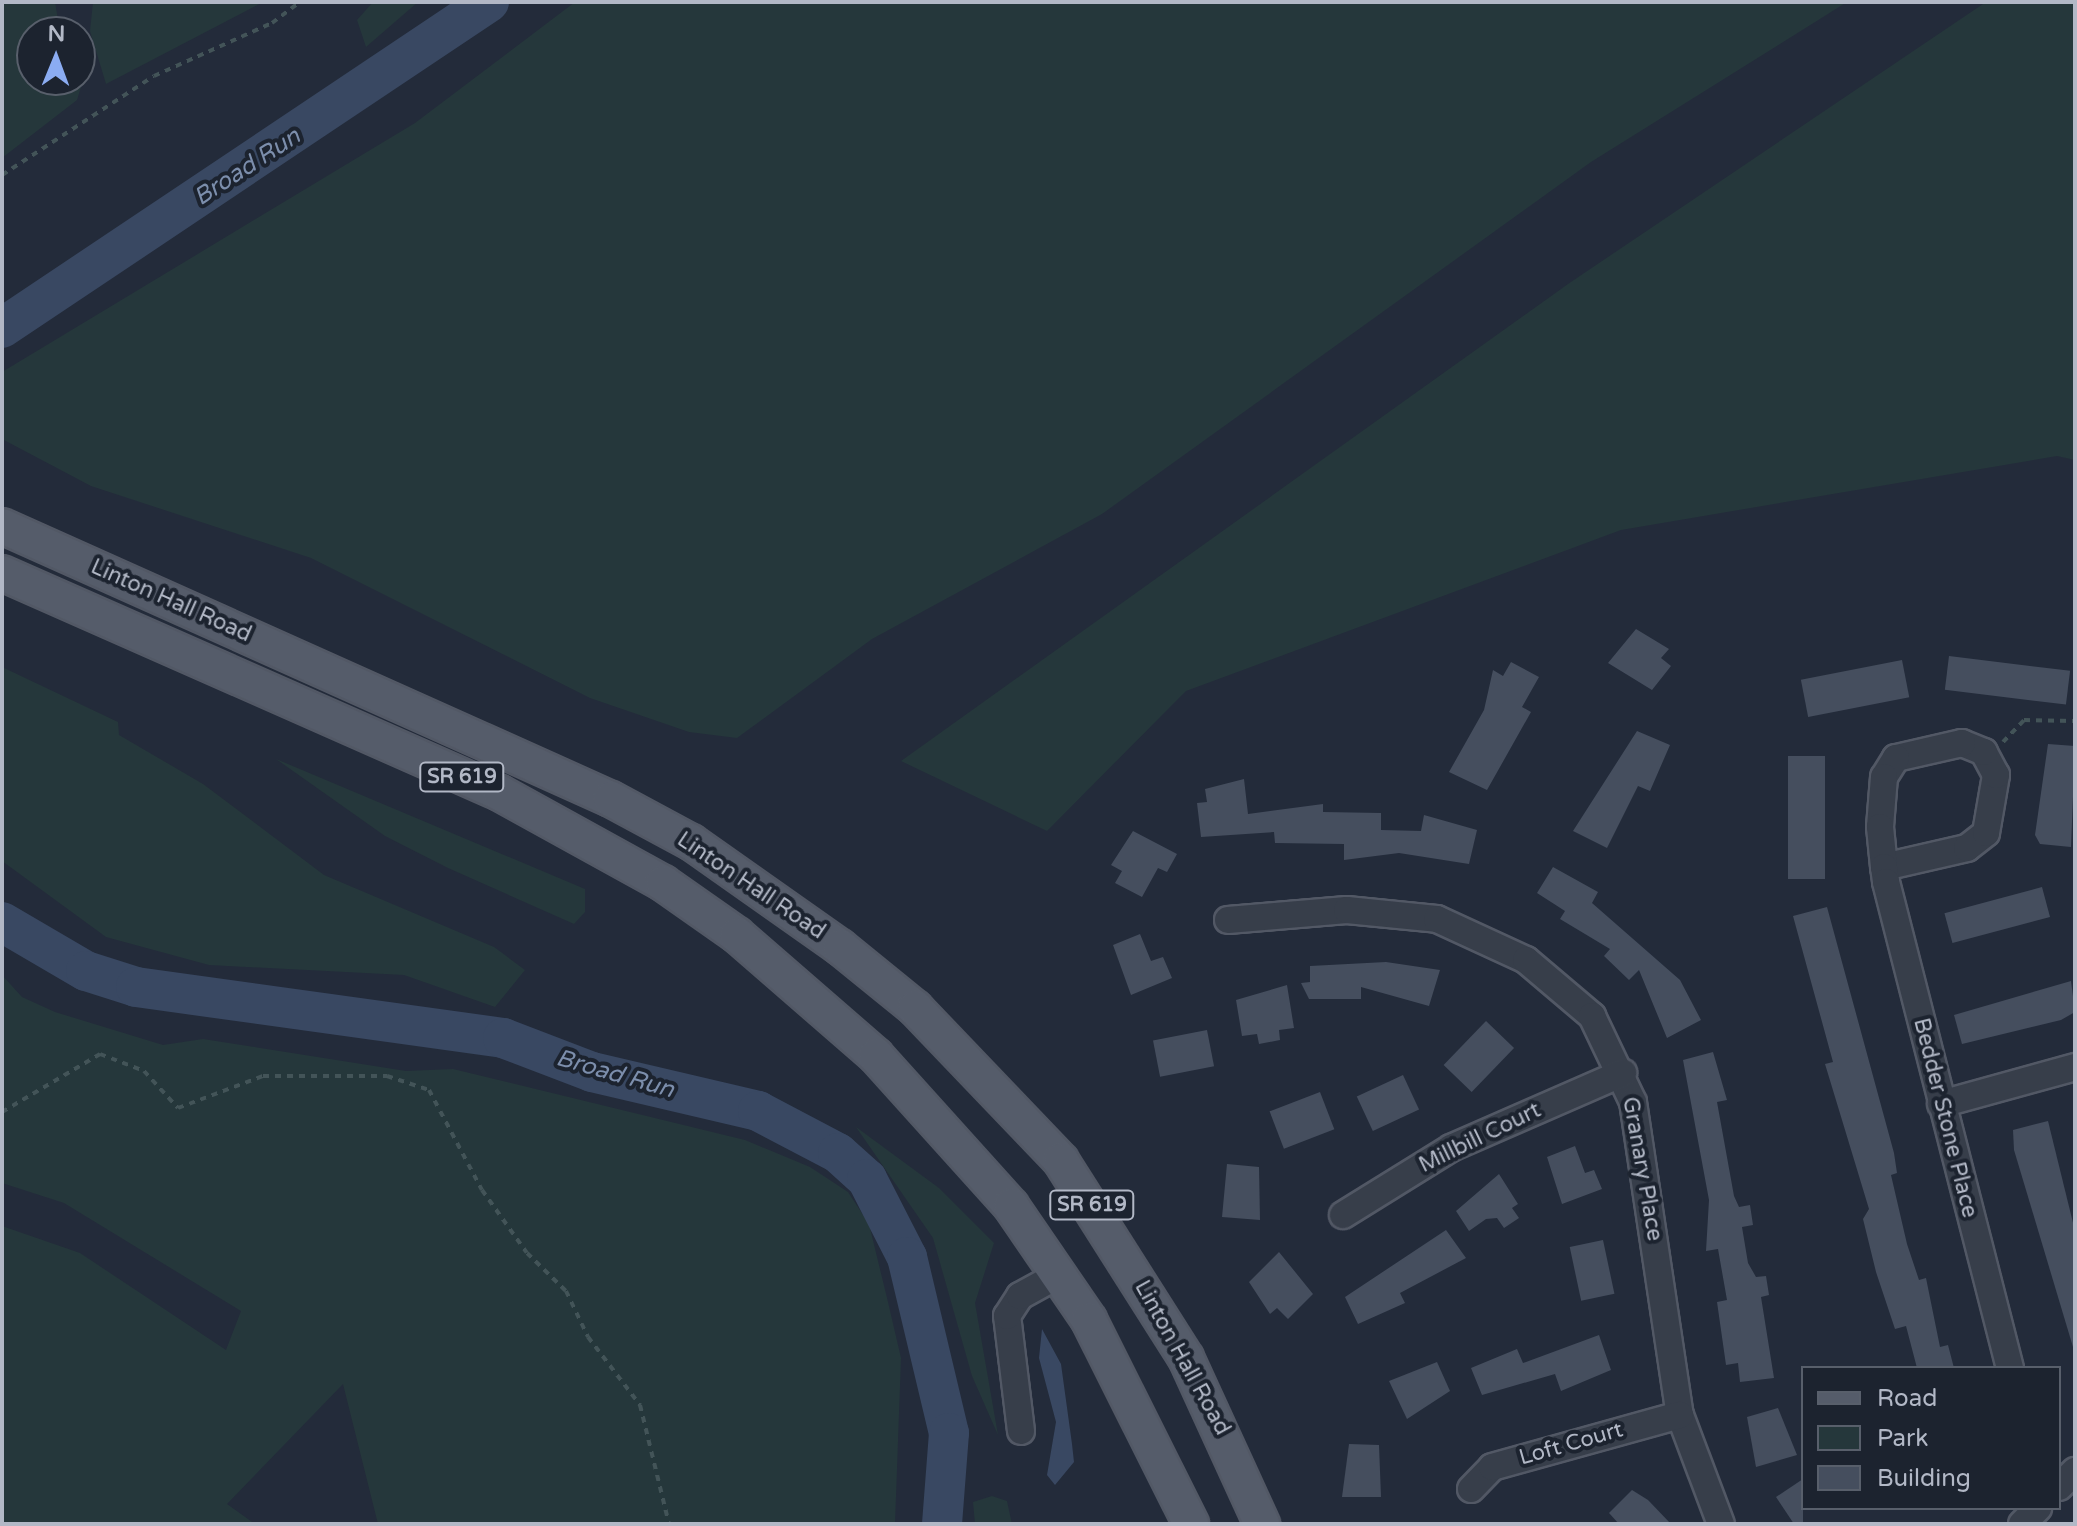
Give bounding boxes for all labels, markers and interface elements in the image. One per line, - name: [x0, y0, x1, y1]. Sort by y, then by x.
- north arrow: [16, 16, 96, 96]
- text: N: [47, 21, 65, 47]
- water label: Broad Run: [188, 122, 306, 212]
- street label: Linton Hall Road: [87, 554, 255, 648]
- road number: SR 619: [418, 761, 506, 793]
- street label: Linton Hall Road: [672, 827, 830, 945]
- street label: Bedder Stone Place: [1907, 1015, 1983, 1221]
- water label: Broad Run: [553, 1043, 677, 1105]
- street label: Granary Place: [1616, 1095, 1668, 1243]
- street label: Millbill Court: [1415, 1097, 1545, 1179]
- road number: SR 619: [1048, 1189, 1136, 1221]
- street label: Linton Hall Road: [1129, 1276, 1235, 1440]
- legend: [1801, 1366, 2061, 1510]
- text: Road: [1877, 1384, 1937, 1413]
- street label: Loft Court: [1516, 1417, 1626, 1471]
- text: Park: [1877, 1424, 1928, 1453]
- text: Building: [1877, 1464, 1971, 1493]

